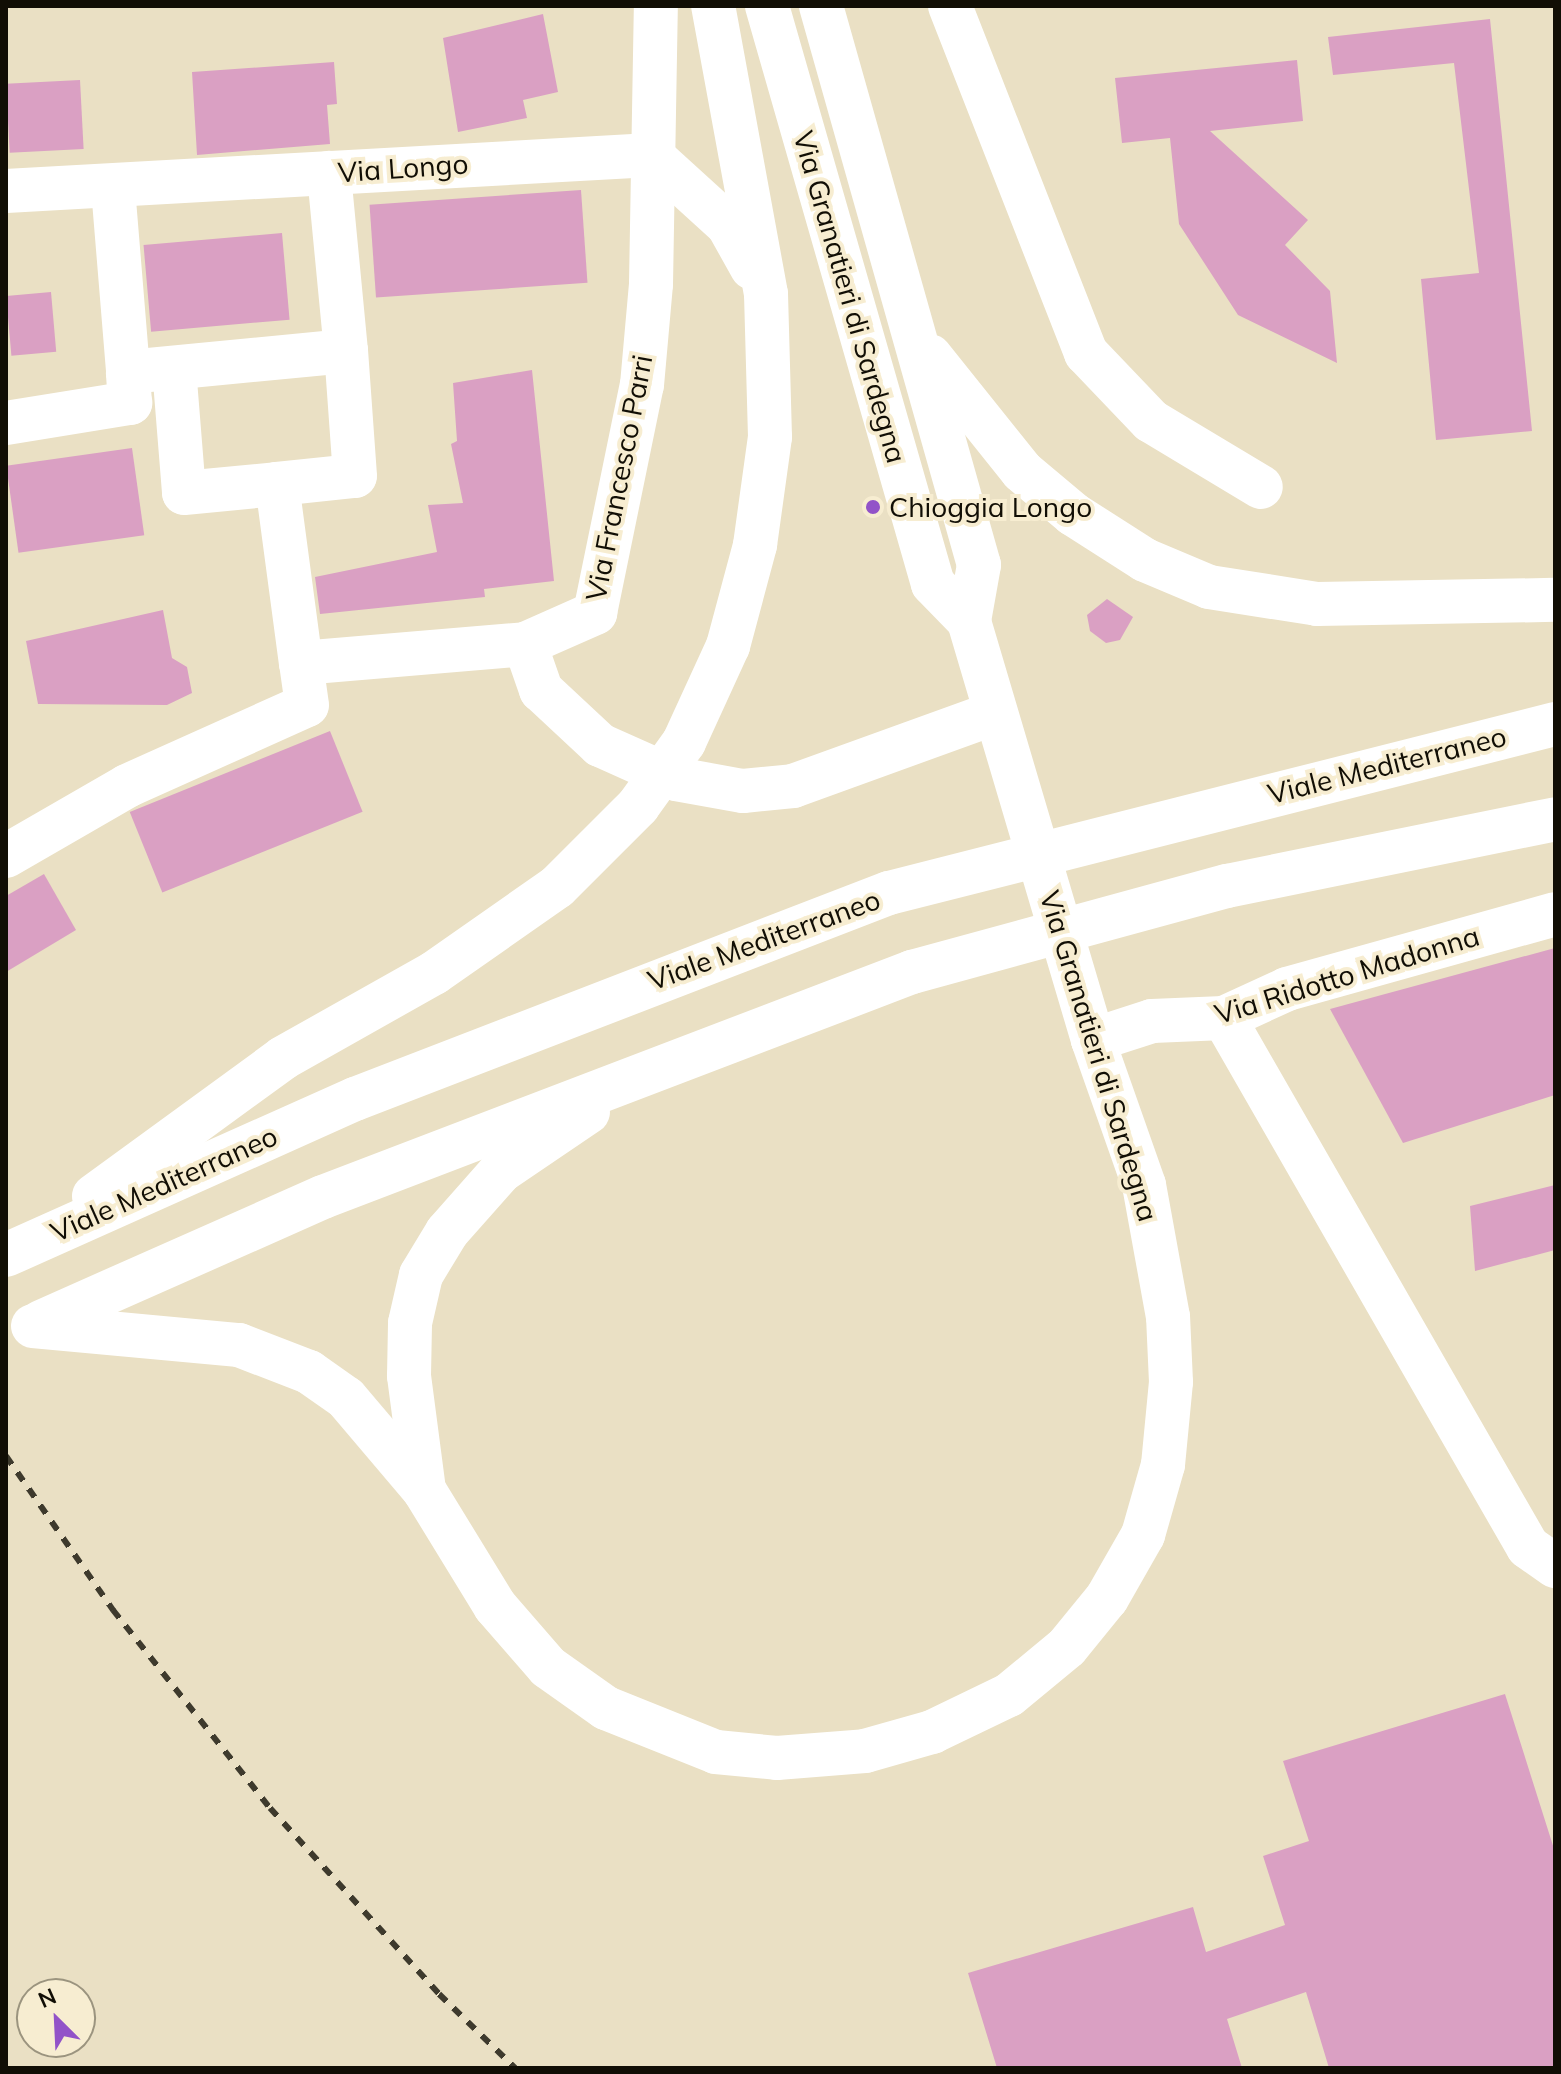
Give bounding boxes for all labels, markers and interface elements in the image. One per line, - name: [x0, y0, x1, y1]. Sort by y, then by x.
- street label: Via Granatieri di Sardegna: [786, 127, 914, 467]
- street label: Via Longo: [337, 147, 469, 189]
- street label: Via Francesco Parri: [579, 352, 659, 604]
- place label: Chioggia Longo: [889, 490, 1092, 524]
- marker: Chioggia Longo: [864, 498, 882, 516]
- street label: Viale Mediterraneo: [1264, 719, 1510, 811]
- street label: Viale Mediterraneo: [643, 882, 885, 998]
- street label: Via Granatieri di Sardegna: [1033, 887, 1165, 1225]
- street label: Via Ridotto Madonna: [1211, 919, 1483, 1031]
- street label: Viale Mediterraneo: [46, 1119, 282, 1249]
- north arrow: [16, 1978, 96, 2058]
- text: N: [34, 1982, 60, 2014]

